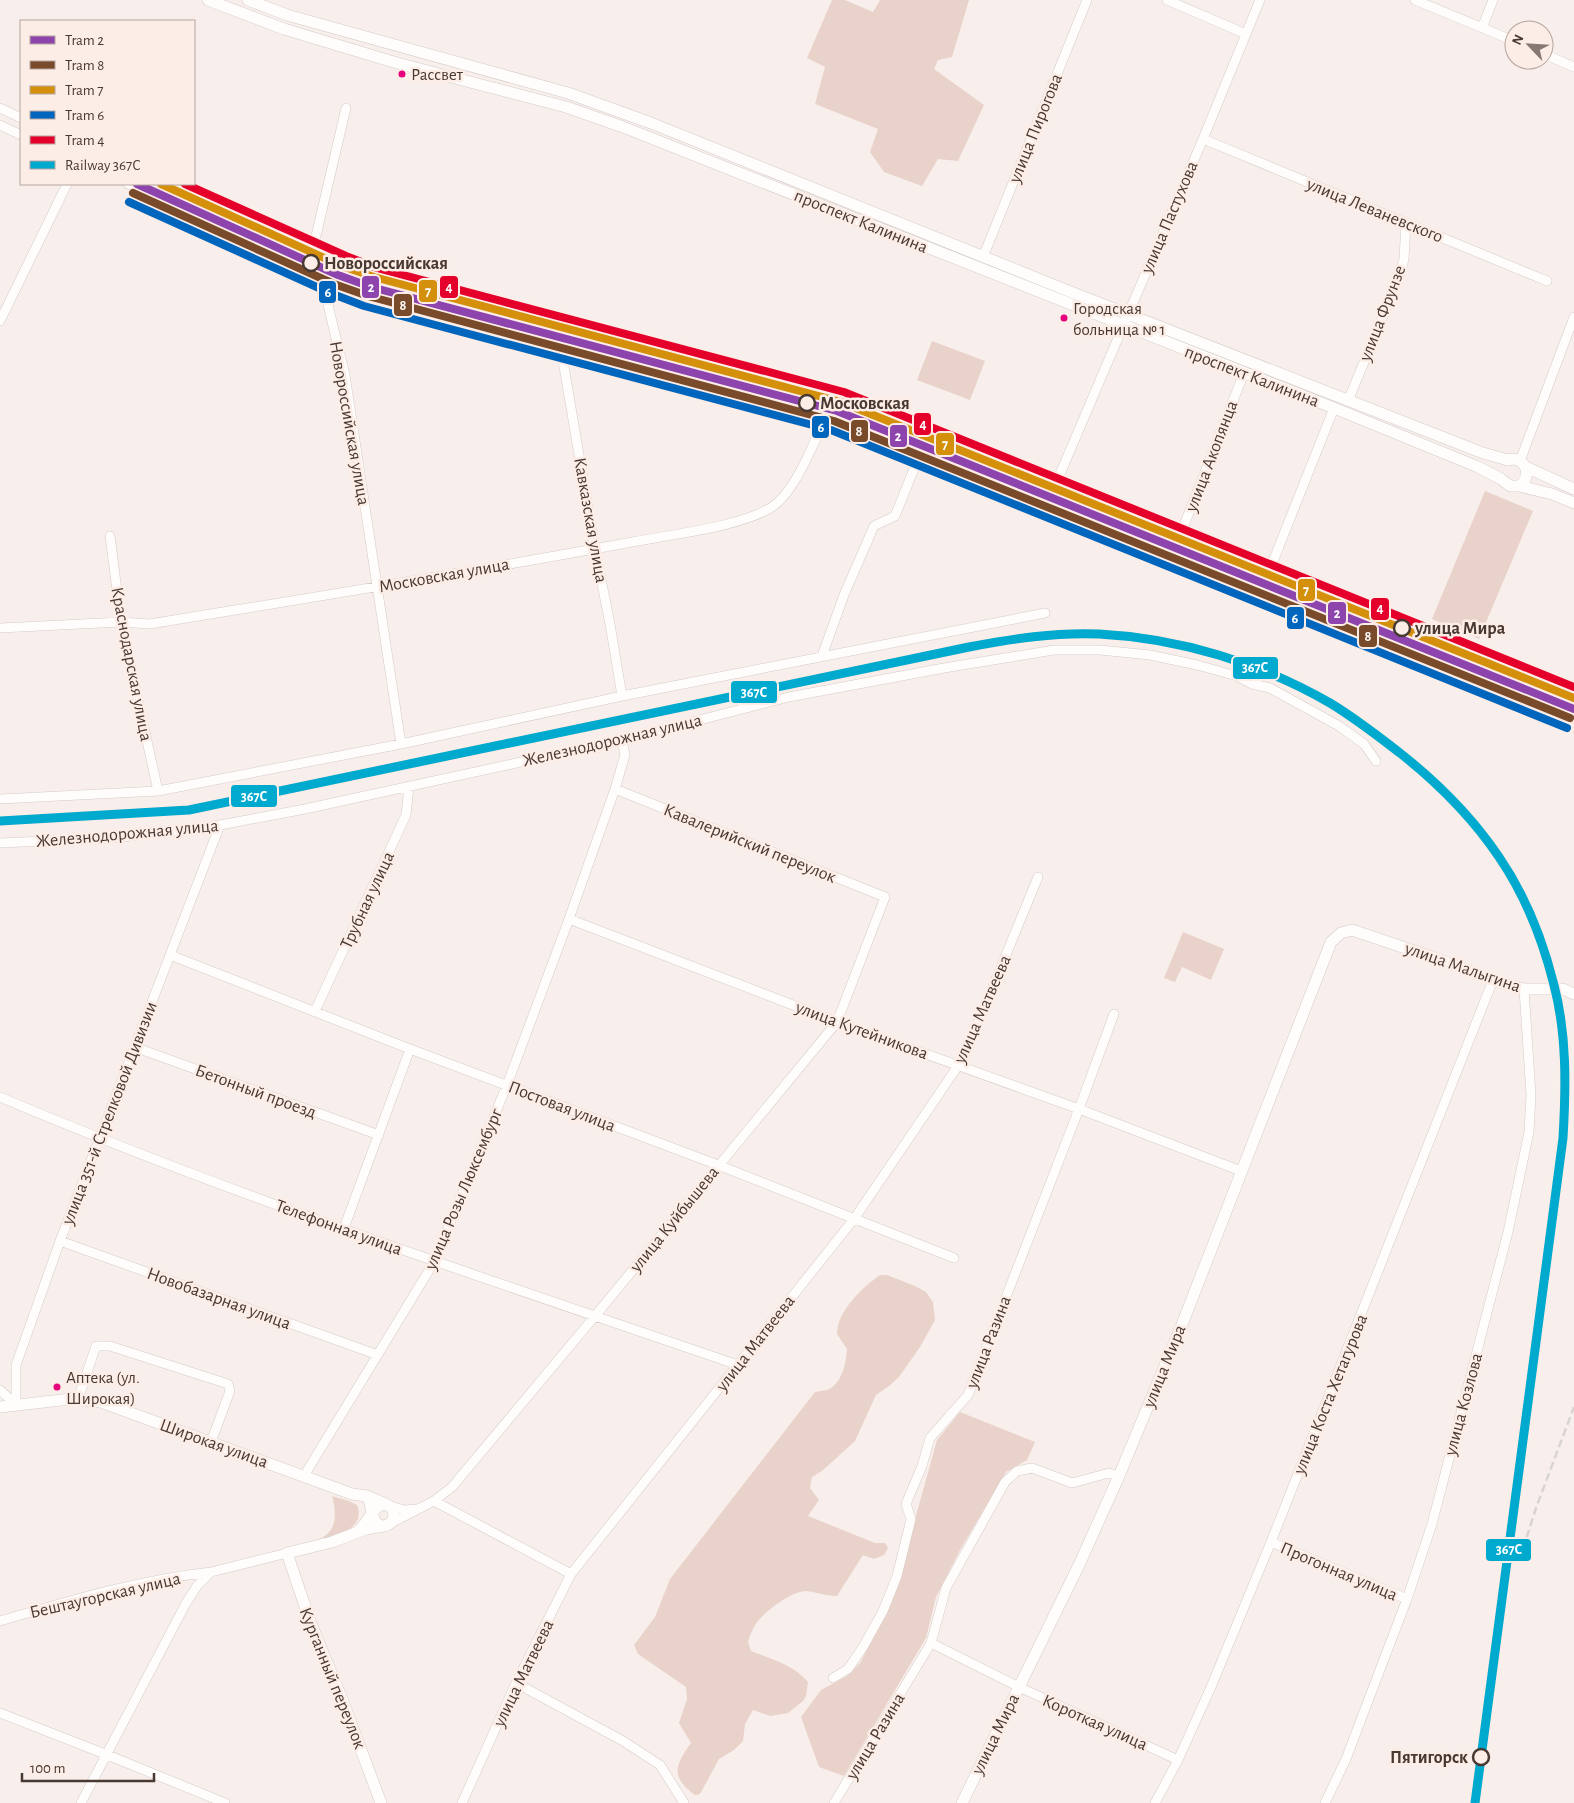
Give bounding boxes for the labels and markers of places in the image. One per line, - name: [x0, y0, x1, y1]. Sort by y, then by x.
- place label: Рассвет: [411, 66, 464, 83]
- marker: Рассвет: [397, 69, 407, 79]
- marker: Новороссийская: [302, 254, 320, 272]
- place label: Новороссийская: [324, 255, 448, 273]
- place label: Городская больница № 1: [1073, 300, 1165, 338]
- marker: Городская больница № 1: [1059, 313, 1069, 323]
- marker: Московская: [798, 394, 816, 412]
- place label: Московская: [820, 395, 910, 413]
- marker: улица Мира: [1393, 619, 1411, 637]
- place label: улица Мира: [1414, 620, 1506, 638]
- place label: Аптека (ул. Широкая): [66, 1369, 140, 1407]
- marker: Аптека (ул. Широкая): [52, 1382, 62, 1392]
- marker: Пятигорск: [1472, 1748, 1490, 1766]
- place label: Пятигорск: [1390, 1749, 1468, 1767]

